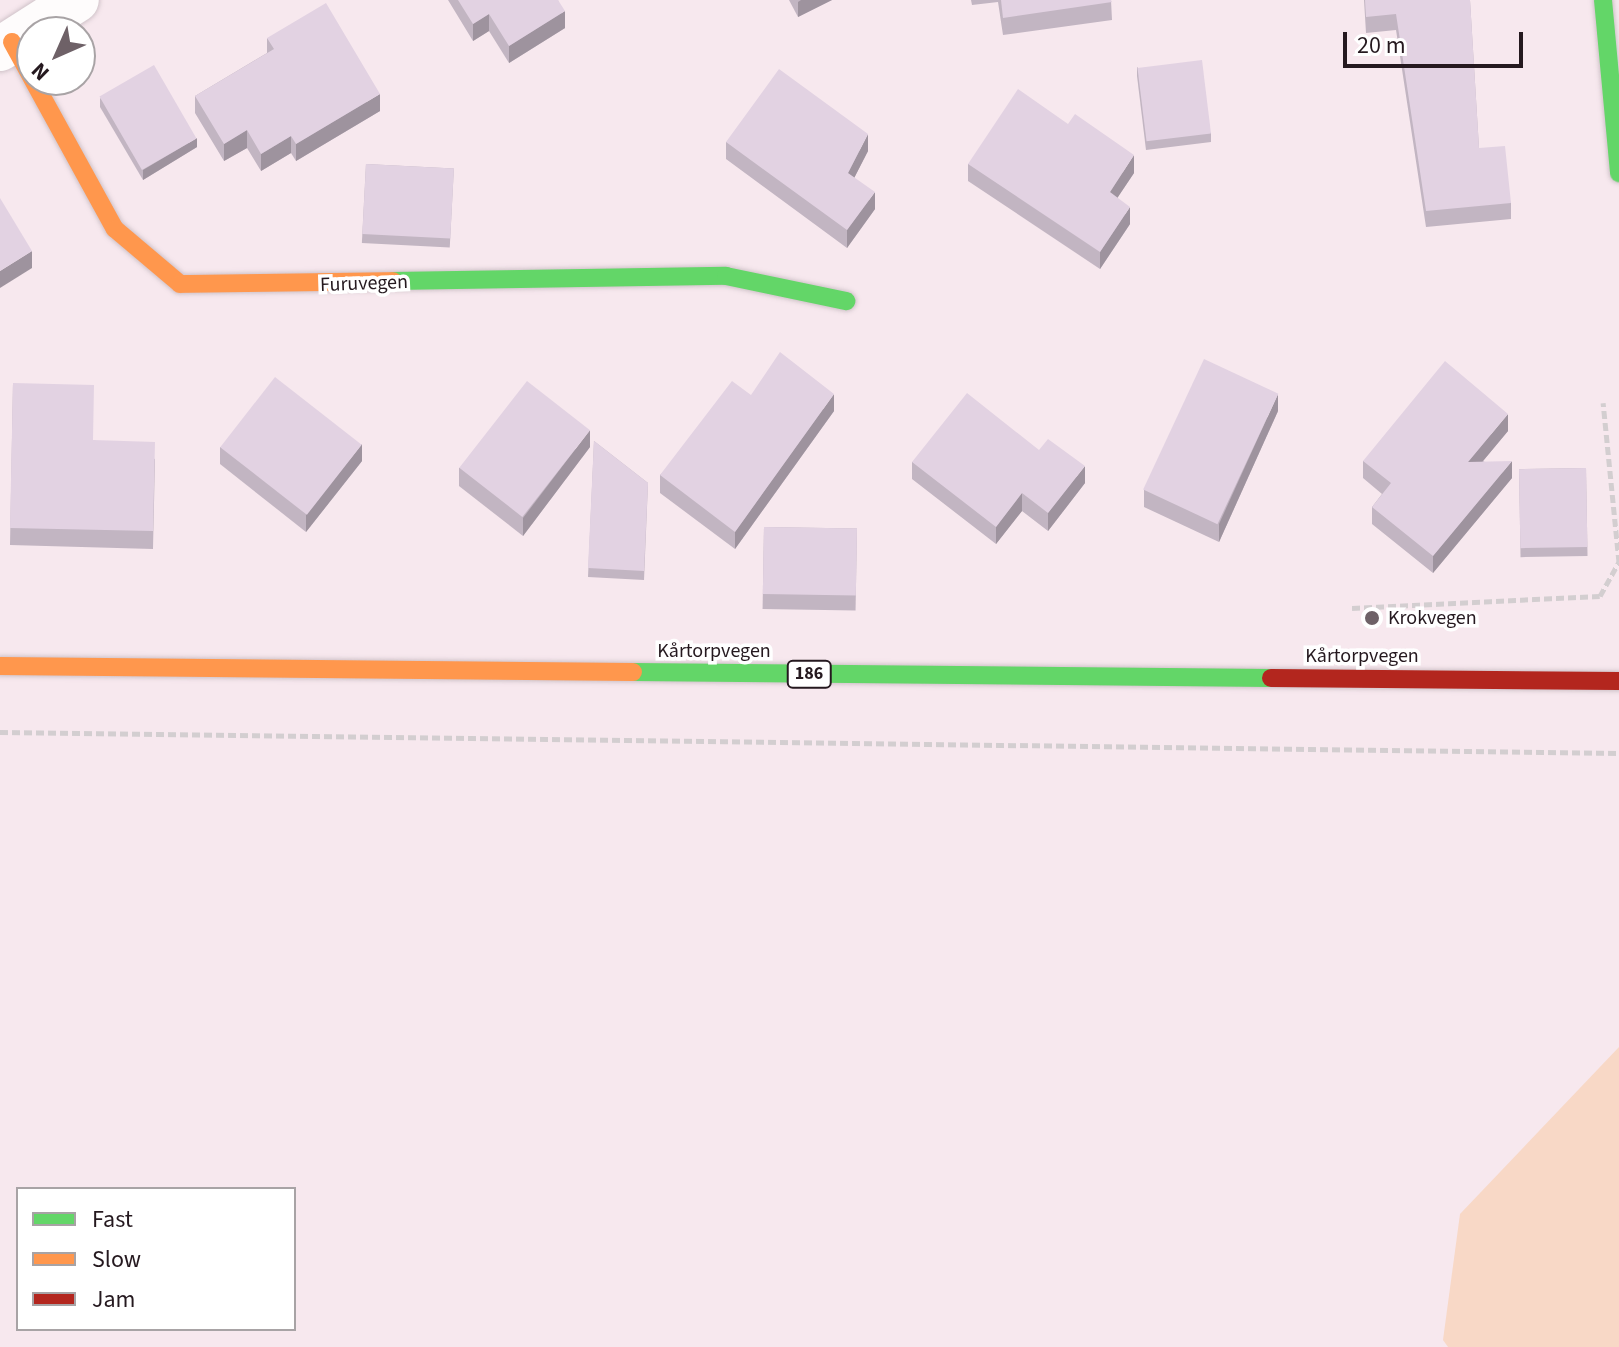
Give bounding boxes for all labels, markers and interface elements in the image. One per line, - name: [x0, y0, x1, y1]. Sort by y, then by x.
- north arrow: [16, 16, 96, 96]
- scale bar: [1347, 16, 1527, 66]
- text: 20 m: [1357, 28, 1406, 63]
- text: N: [24, 55, 57, 88]
- street label: Furuvegen: [320, 270, 408, 298]
- place label: Krokvegen: [1388, 606, 1477, 630]
- marker: Krokvegen: [1363, 609, 1381, 627]
- street label: Kårtorpvegen: [657, 639, 771, 663]
- street label: Kårtorpvegen: [1305, 644, 1419, 668]
- road number: 186: [785, 660, 833, 688]
- legend: [16, 1187, 296, 1331]
- text: Fast: [92, 1202, 133, 1237]
- text: Slow: [92, 1242, 141, 1277]
- text: Jam: [92, 1282, 136, 1317]

